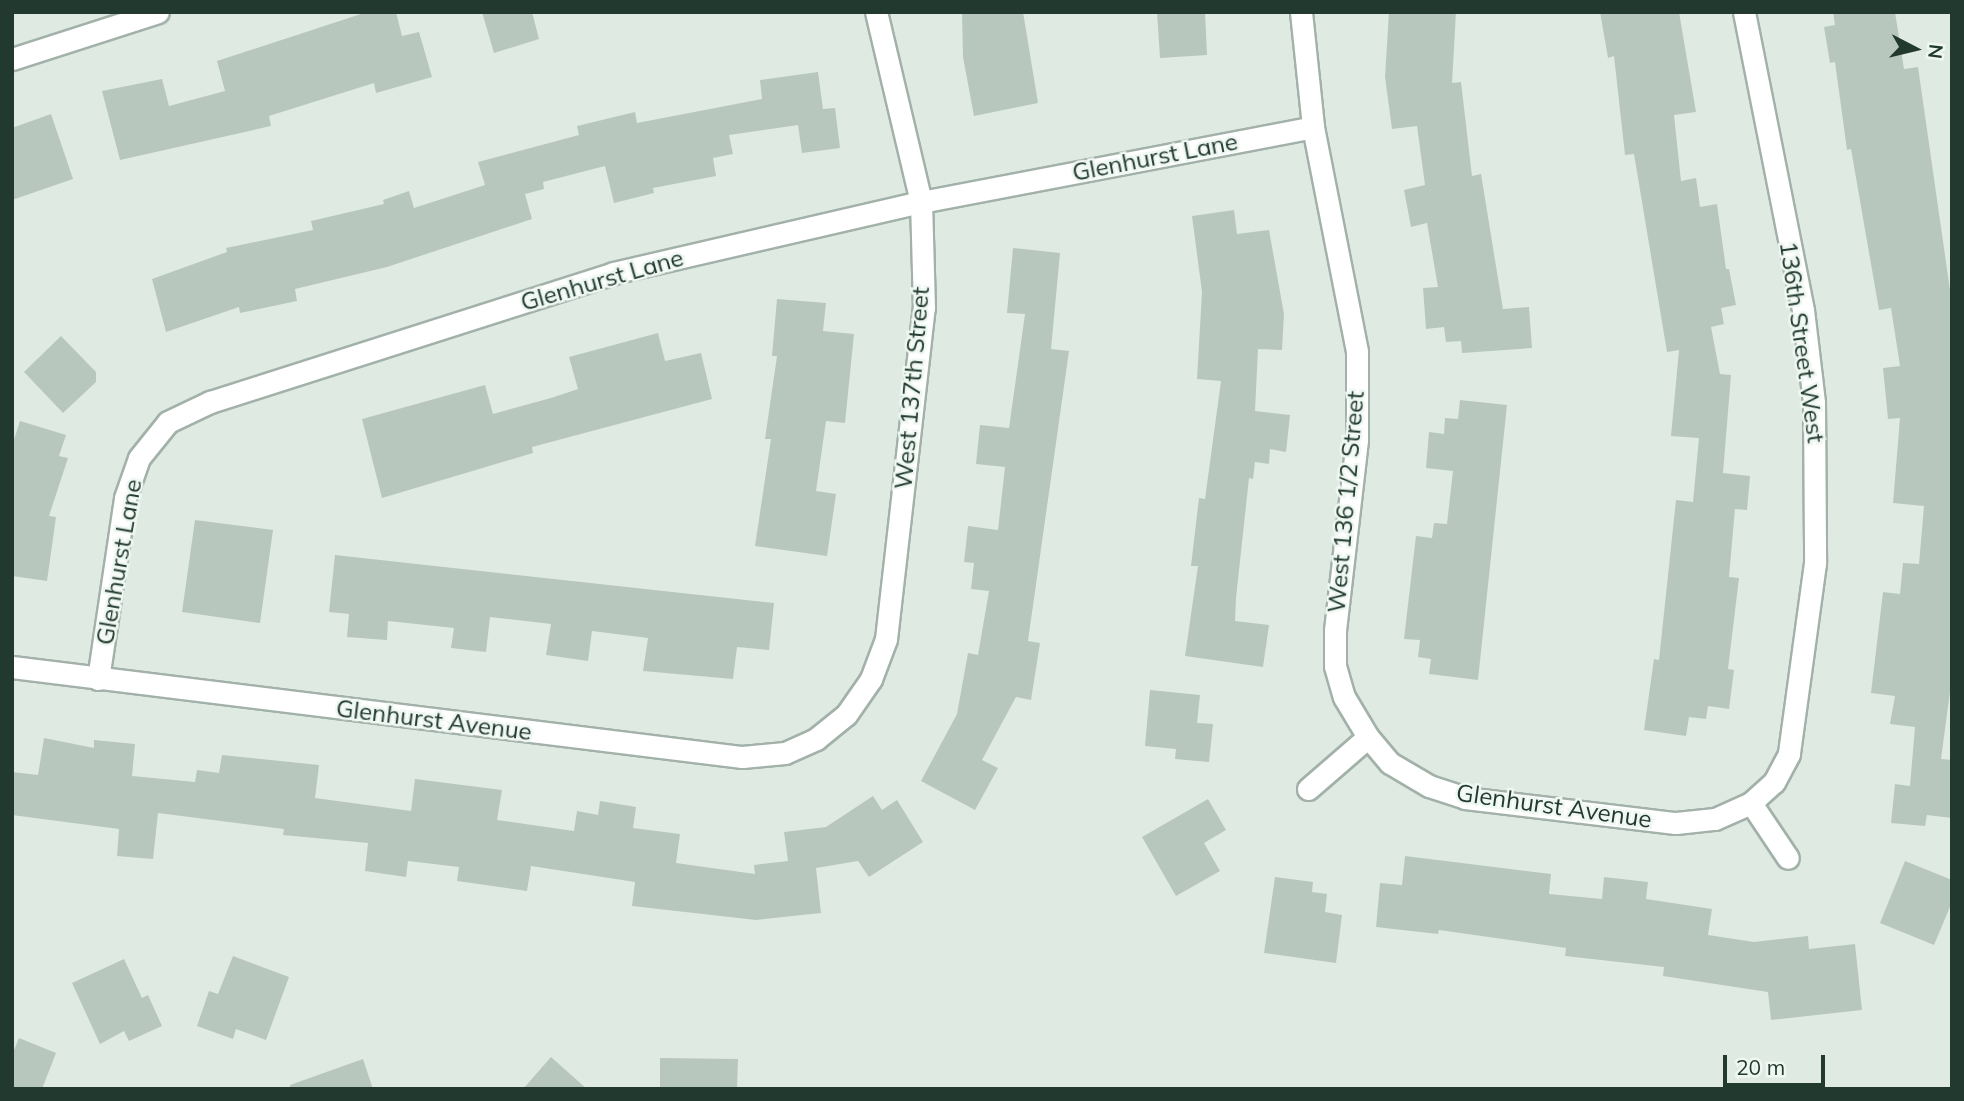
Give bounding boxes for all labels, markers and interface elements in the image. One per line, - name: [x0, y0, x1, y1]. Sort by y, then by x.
- north arrow: [1880, 14, 1950, 84]
- text: N: [1923, 43, 1949, 60]
- street label: Glenhurst Lane: [1070, 127, 1240, 187]
- street label: 136th Street West: [1774, 239, 1830, 445]
- street label: Glenhurst Lane: [517, 243, 687, 317]
- street label: West 137th Street: [889, 286, 935, 490]
- street label: West 136 1/2 Street: [1322, 390, 1370, 614]
- street label: Glenhurst Lane: [90, 477, 148, 647]
- street label: Glenhurst Avenue: [335, 694, 533, 746]
- street label: Glenhurst Avenue: [1454, 778, 1654, 834]
- scale bar: [1726, 1042, 1828, 1086]
- text: 20 m: [1736, 1054, 1785, 1080]

